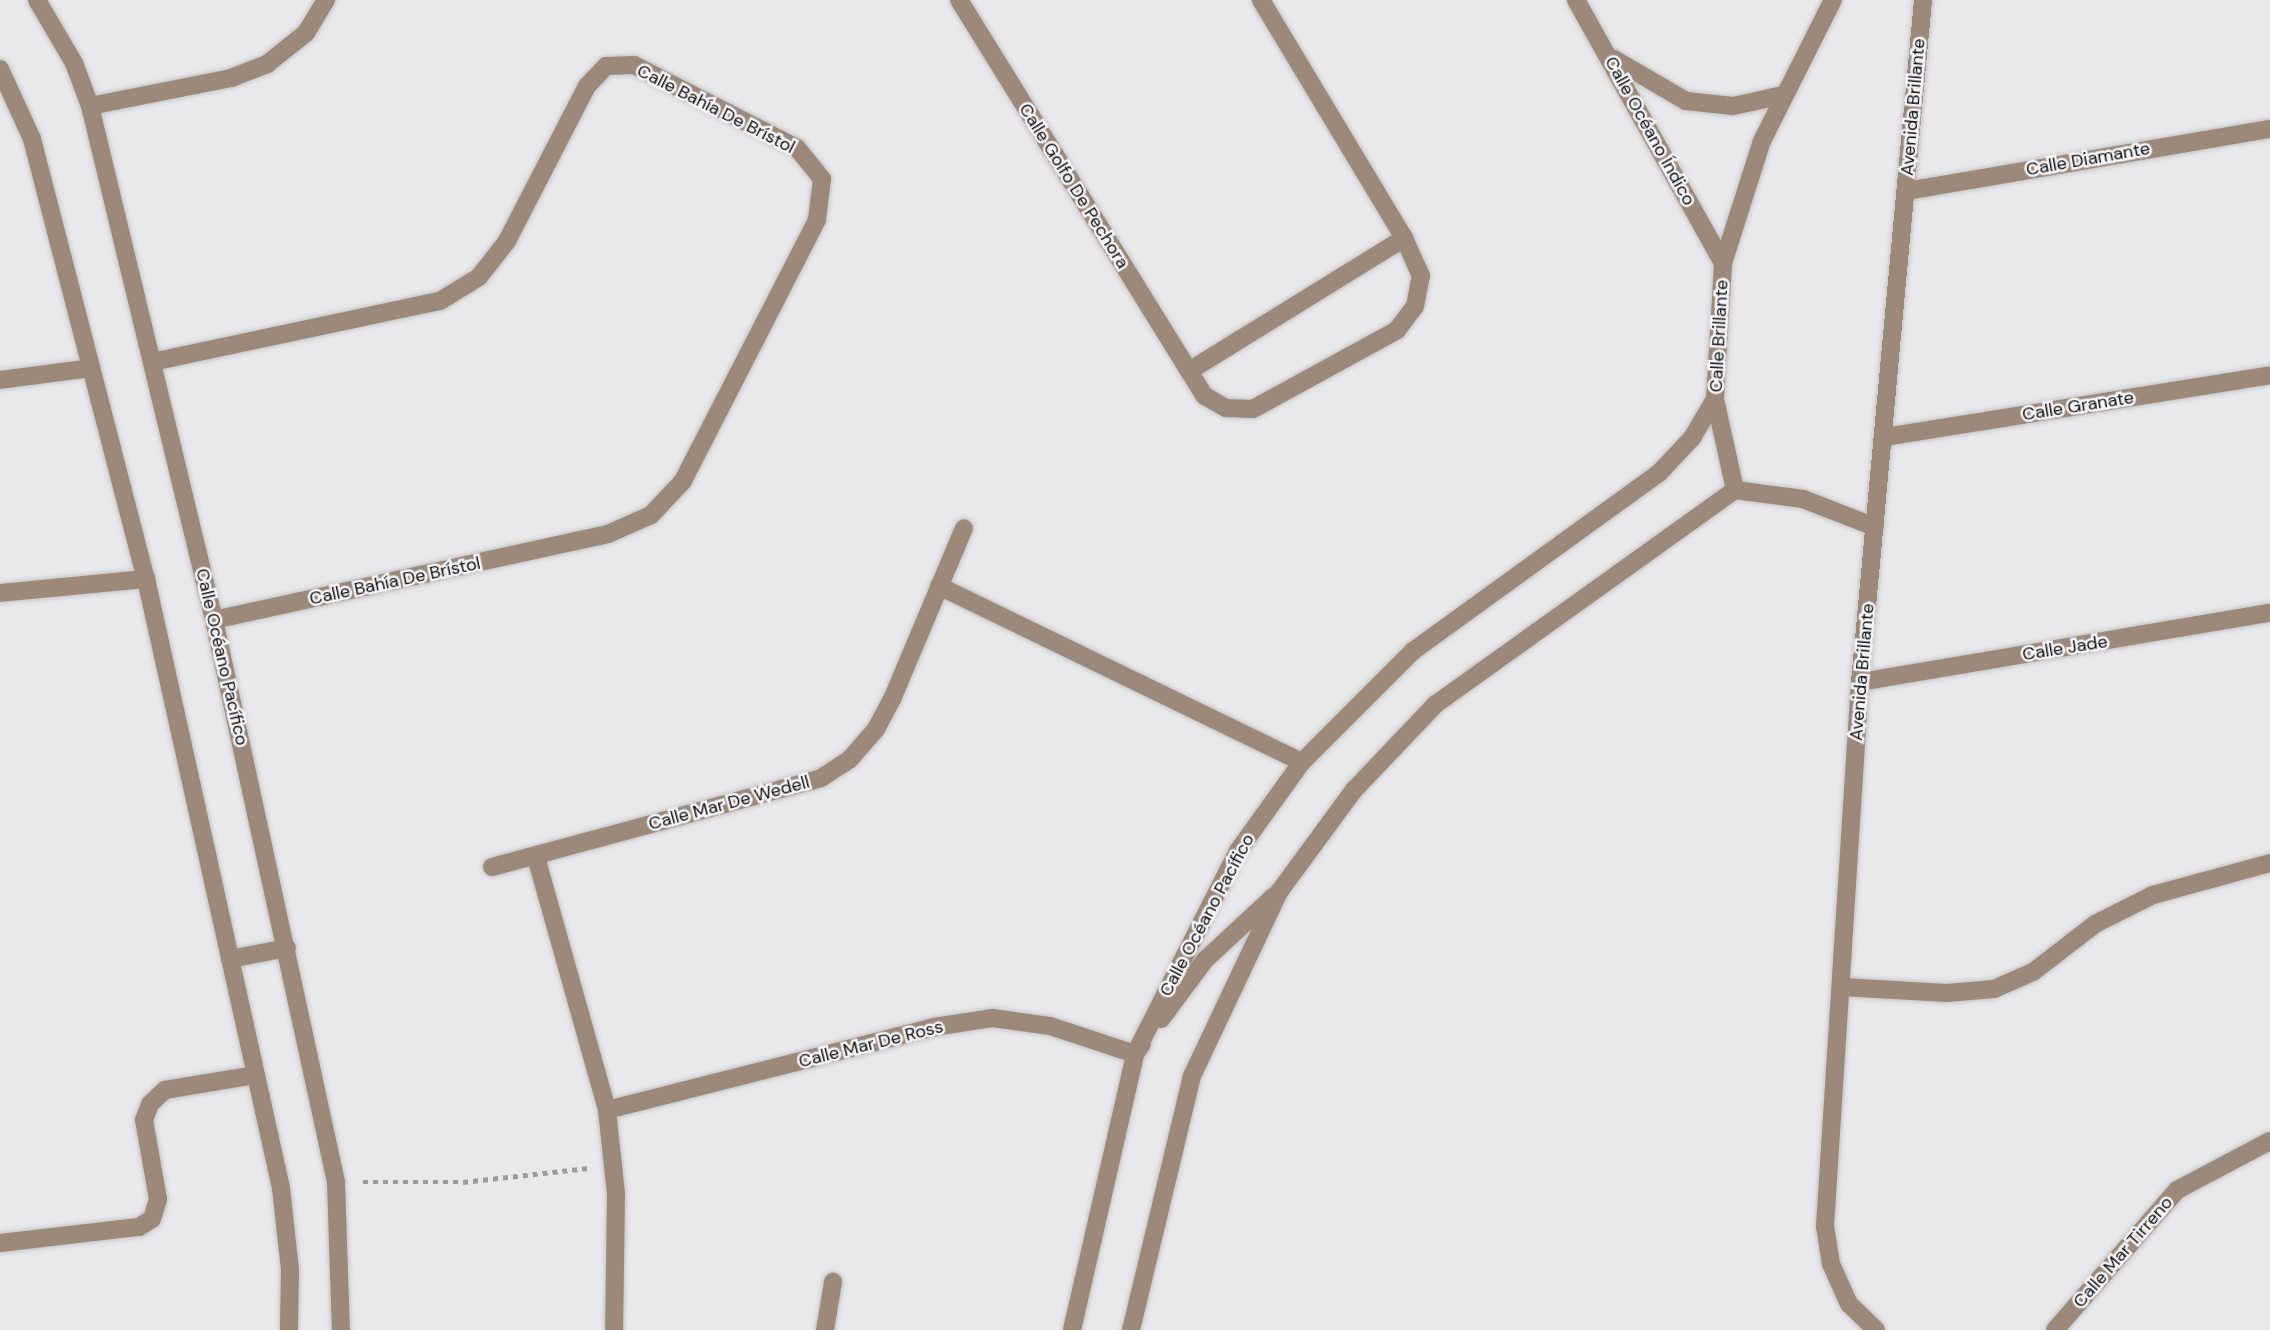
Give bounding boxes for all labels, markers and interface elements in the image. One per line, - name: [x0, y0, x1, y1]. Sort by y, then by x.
- street label: Avenida Brillante: [1896, 37, 1930, 177]
- street label: Calle Océano Índico: [1600, 53, 1700, 209]
- street label: Calle Bahía De Brístol: [633, 60, 799, 158]
- street label: Calle Golfo De Pechora: [1014, 99, 1134, 273]
- street label: Calle Diamante: [2024, 137, 2152, 181]
- street label: Calle Brillante: [1705, 279, 1733, 393]
- street label: Calle Granate: [2021, 387, 2135, 425]
- street label: Calle Bahía De Brístol: [307, 552, 483, 610]
- street label: Calle Océano Pacífico: [191, 566, 253, 748]
- street label: Avenida Brillante: [1845, 602, 1879, 742]
- street label: Calle Jade: [2021, 631, 2109, 665]
- street label: Calle Mar De Wedell: [646, 771, 812, 835]
- street label: Calle Océano Pacífico: [1155, 830, 1259, 1000]
- street label: Calle Mar De Ross: [796, 1016, 946, 1072]
- street label: Calle Mar Tirreno: [2069, 1192, 2177, 1312]

